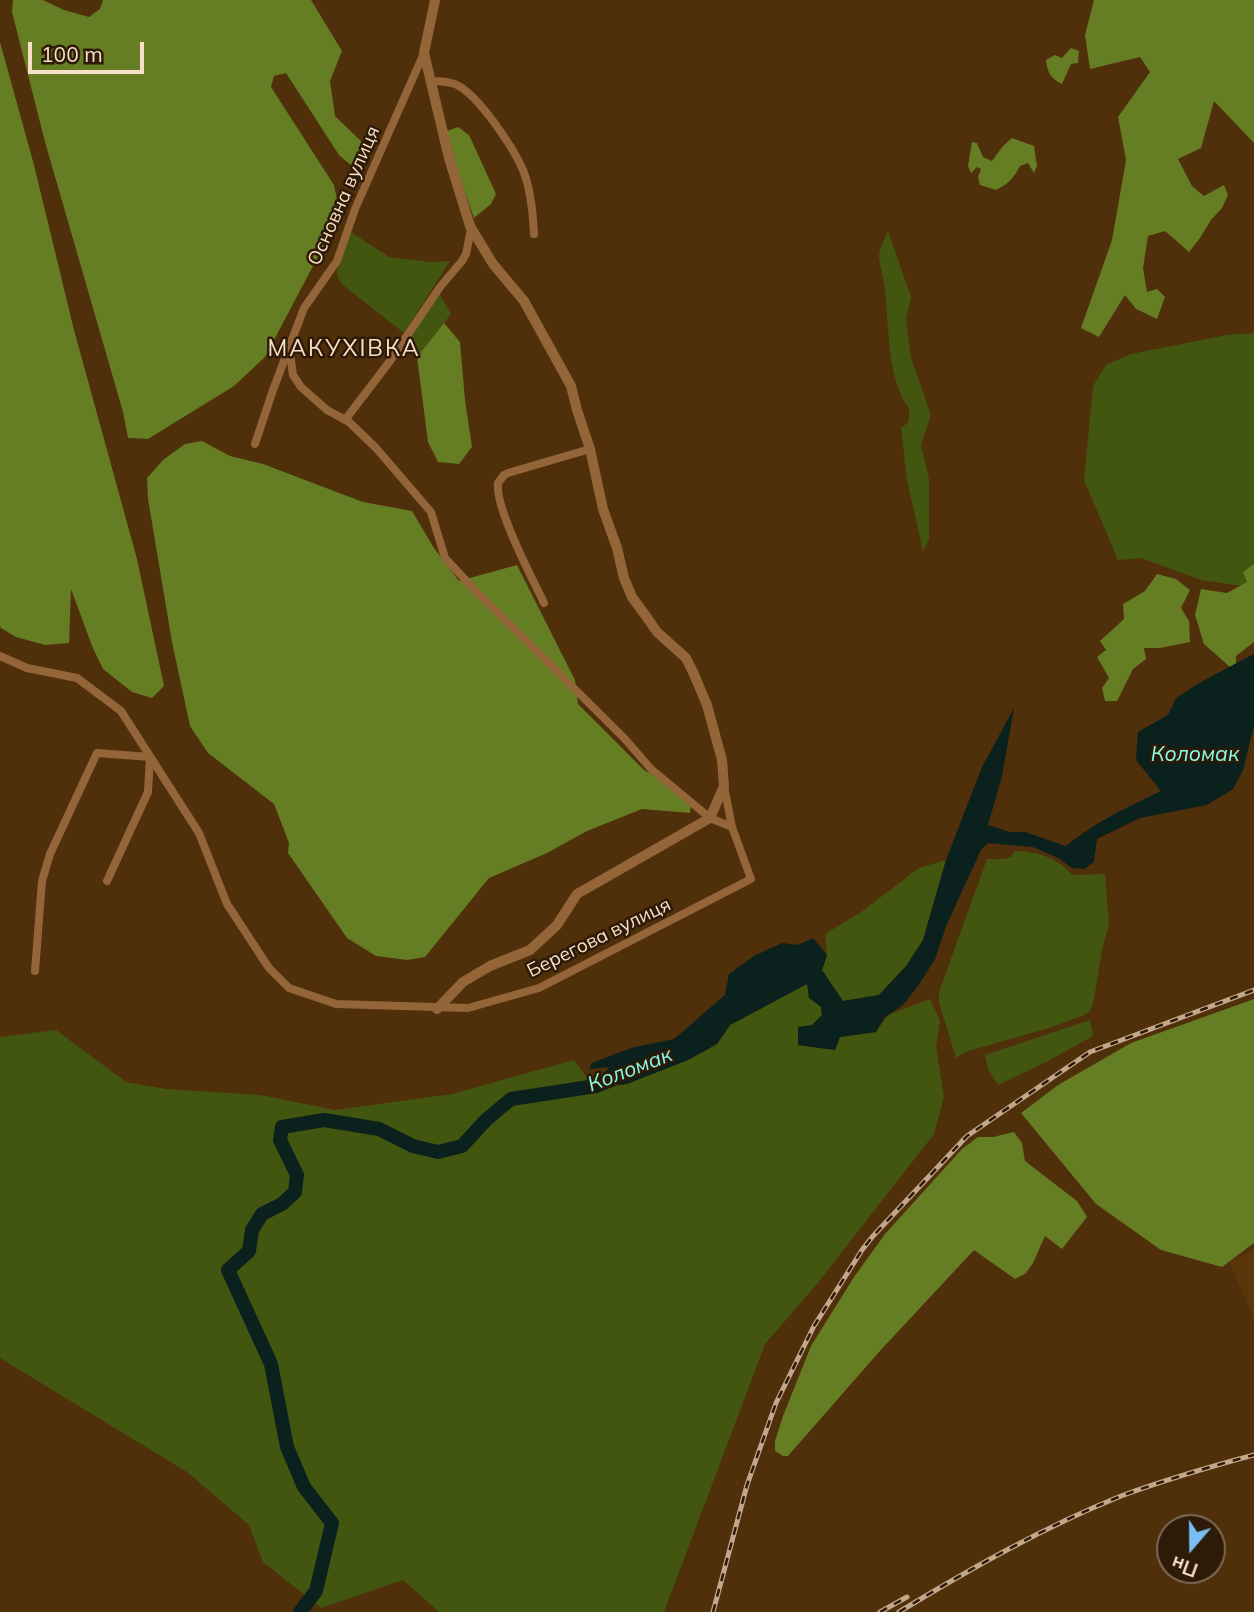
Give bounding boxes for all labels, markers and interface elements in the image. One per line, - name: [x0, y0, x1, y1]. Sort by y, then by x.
- scale bar: [32, 28, 147, 72]
- text: 100 m: [41, 41, 103, 67]
- street label: Основна вулиця: [303, 123, 385, 269]
- district label: МАКУХІВКА: [269, 335, 419, 363]
- water label: Коломак: [1151, 742, 1239, 768]
- street label: Берегова вулиця: [523, 893, 675, 983]
- water label: Коломак: [584, 1042, 676, 1098]
- north arrow: [1156, 1514, 1226, 1584]
- text: Пн: [1168, 1551, 1201, 1583]

